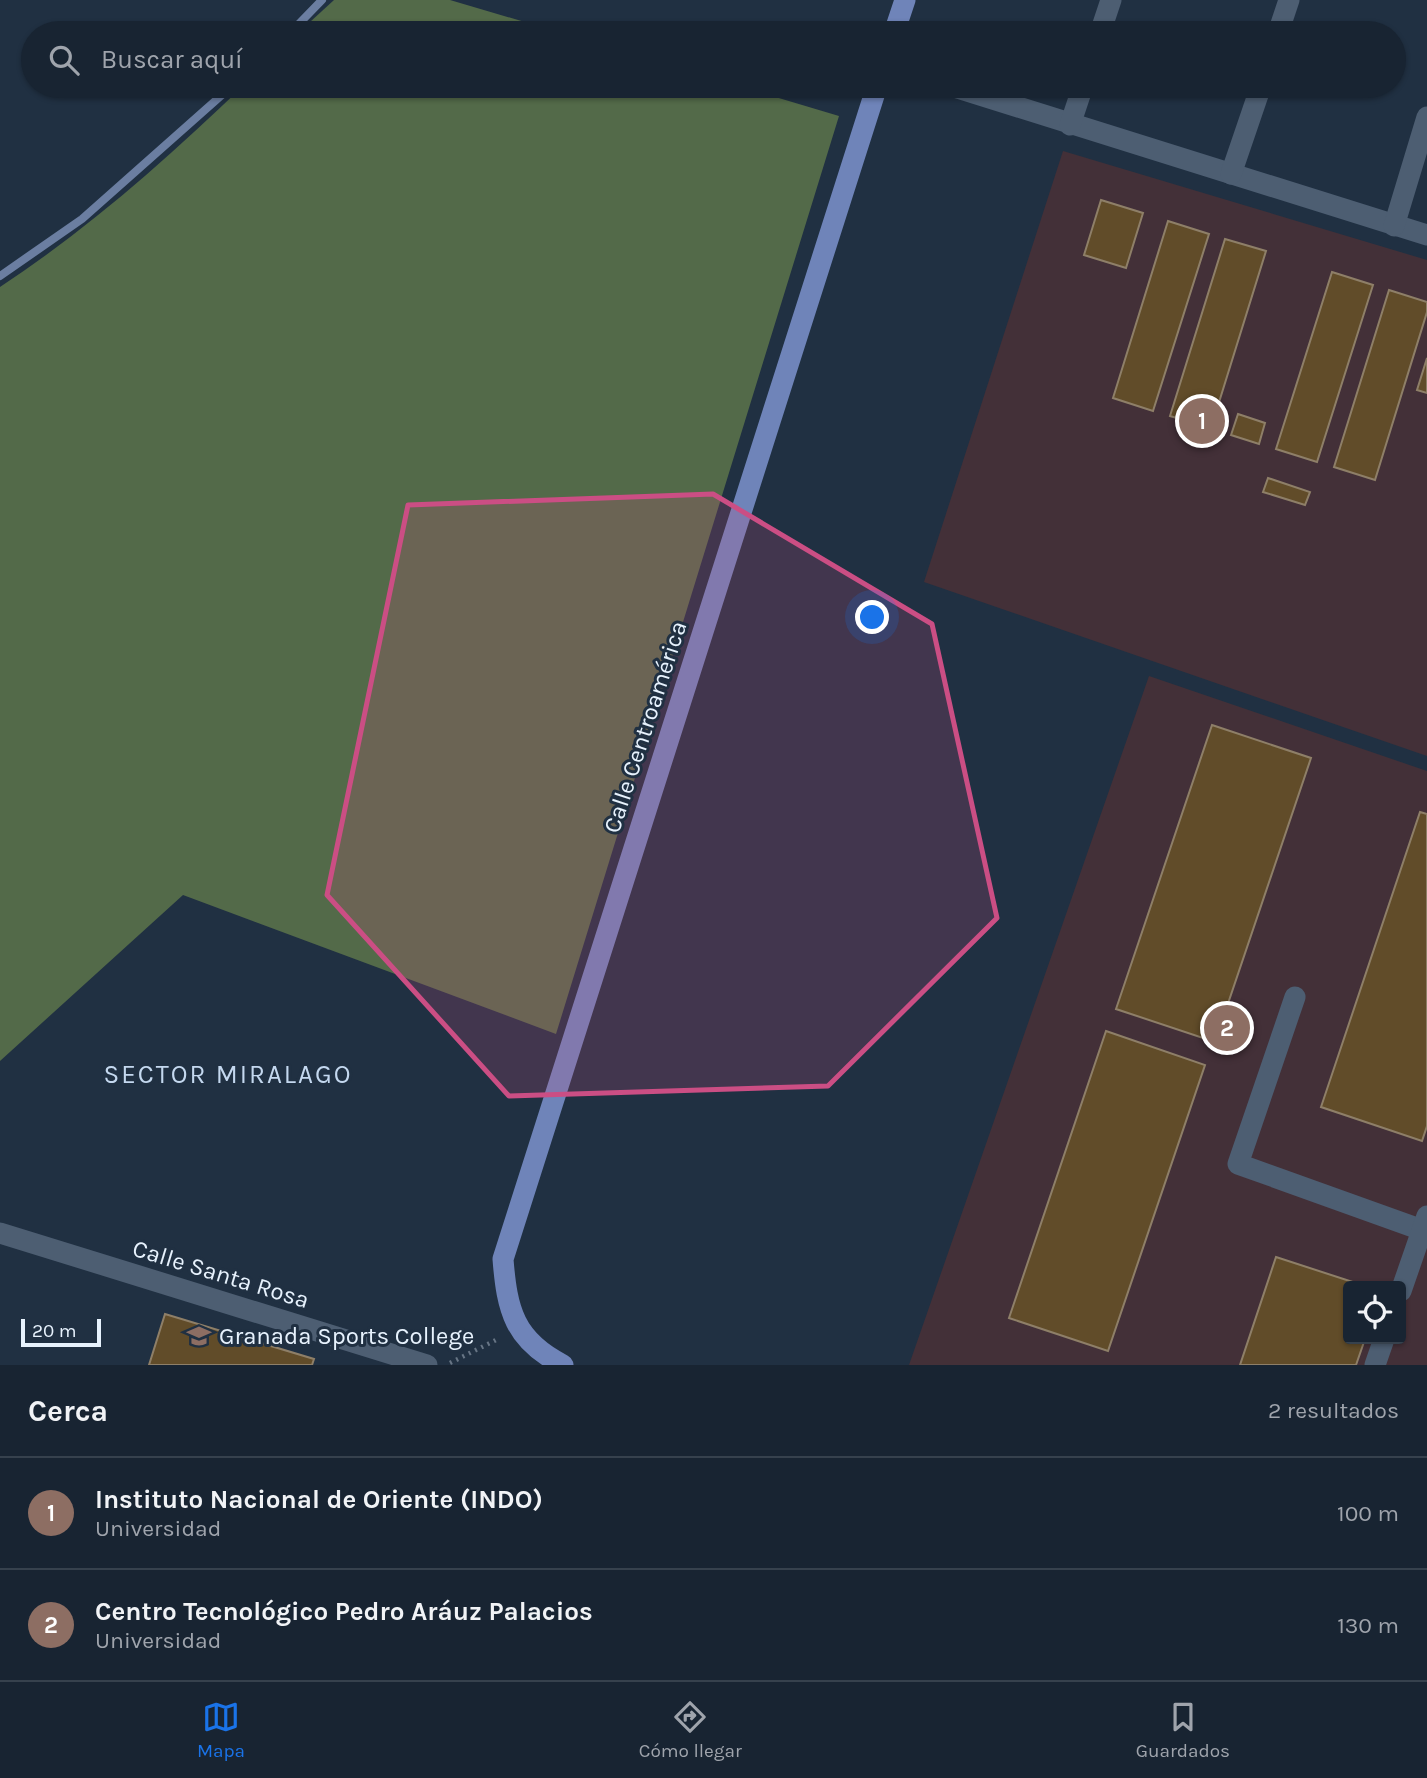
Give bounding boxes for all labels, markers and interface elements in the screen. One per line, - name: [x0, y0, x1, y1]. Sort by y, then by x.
- search box: [21, 21, 1406, 98]
- icon: search: [45, 41, 83, 79]
- text: Buscar aquí: [101, 44, 243, 75]
- pin: 1: [1179, 395, 1225, 447]
- your location: [855, 600, 889, 634]
- street label: Calle Centroamérica: [598, 618, 692, 836]
- pin: 2: [1204, 1002, 1250, 1054]
- district label: SECTOR MIRALAGO: [104, 1059, 352, 1090]
- street label: Calle Santa Rosa: [129, 1234, 313, 1314]
- map controls: [1343, 1281, 1406, 1344]
- button: locate: [1343, 1281, 1406, 1344]
- scale bar: [21, 1316, 102, 1348]
- text: 20 m: [32, 1320, 77, 1342]
- school or university icon: Granada Sports College: [185, 1322, 213, 1350]
- place label: Granada Sports College: [219, 1322, 474, 1350]
- text: Cerca: [28, 1393, 108, 1429]
- text: 2 resultados: [1268, 1397, 1399, 1424]
- text: Instituto Nacional de Oriente (INDO): [95, 1484, 543, 1515]
- text: 1: [47, 1500, 55, 1527]
- text: 100 m: [1337, 1500, 1399, 1527]
- text: Universidad: [95, 1515, 221, 1542]
- text: Centro Tecnológico Pedro Aráuz Palacios: [95, 1596, 593, 1627]
- text: 2: [44, 1612, 58, 1639]
- text: 130 m: [1337, 1612, 1399, 1639]
- text: Universidad: [95, 1627, 221, 1654]
- tab: Mapa: [197, 1698, 245, 1762]
- tab: Cómo llegar: [639, 1698, 742, 1762]
- tab: Guardados: [1136, 1698, 1230, 1762]

